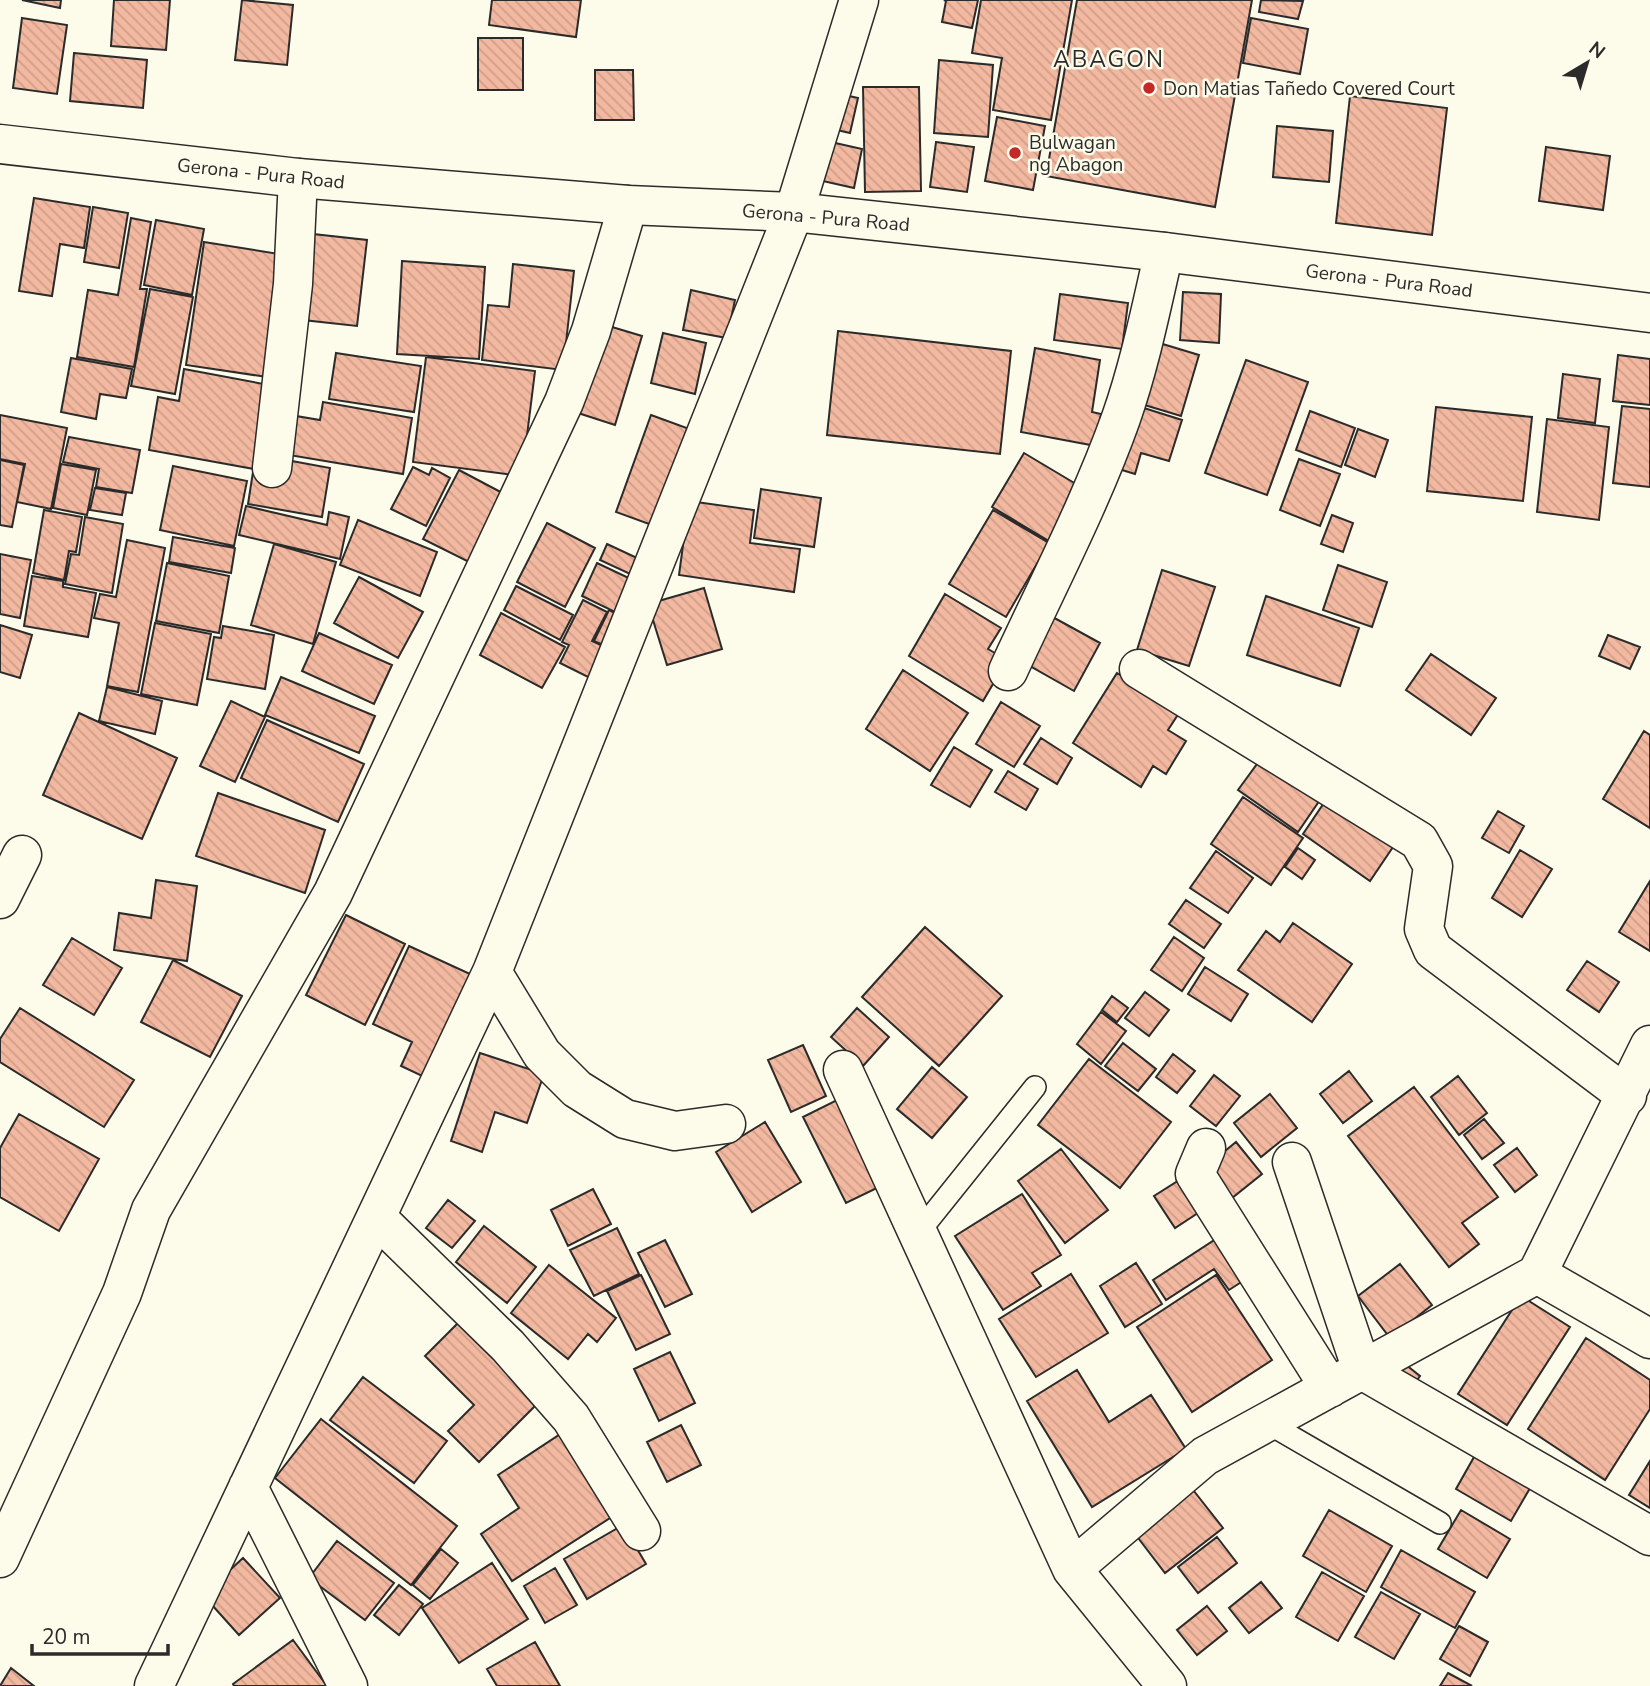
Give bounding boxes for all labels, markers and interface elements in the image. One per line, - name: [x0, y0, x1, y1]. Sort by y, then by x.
- north arrow: [1552, 28, 1622, 98]
- text: N: [1583, 36, 1610, 65]
- district label: ABAGON: [1053, 44, 1165, 75]
- place label: Don Matias Tañedo Covered Court: [1163, 76, 1455, 102]
- marker: Don Matias Tañedo Covered Court: [1141, 80, 1157, 96]
- place label: Bulwagan ng Abagon: [1029, 130, 1123, 178]
- marker: Bulwagan ng Abagon: [1007, 145, 1023, 161]
- street label: Gerona - Pura Road: [176, 152, 346, 196]
- street label: Gerona - Pura Road: [741, 198, 911, 238]
- street label: Gerona - Pura Road: [1304, 258, 1474, 304]
- scale bar: [32, 1612, 168, 1656]
- text: 20 m: [42, 1623, 91, 1651]

